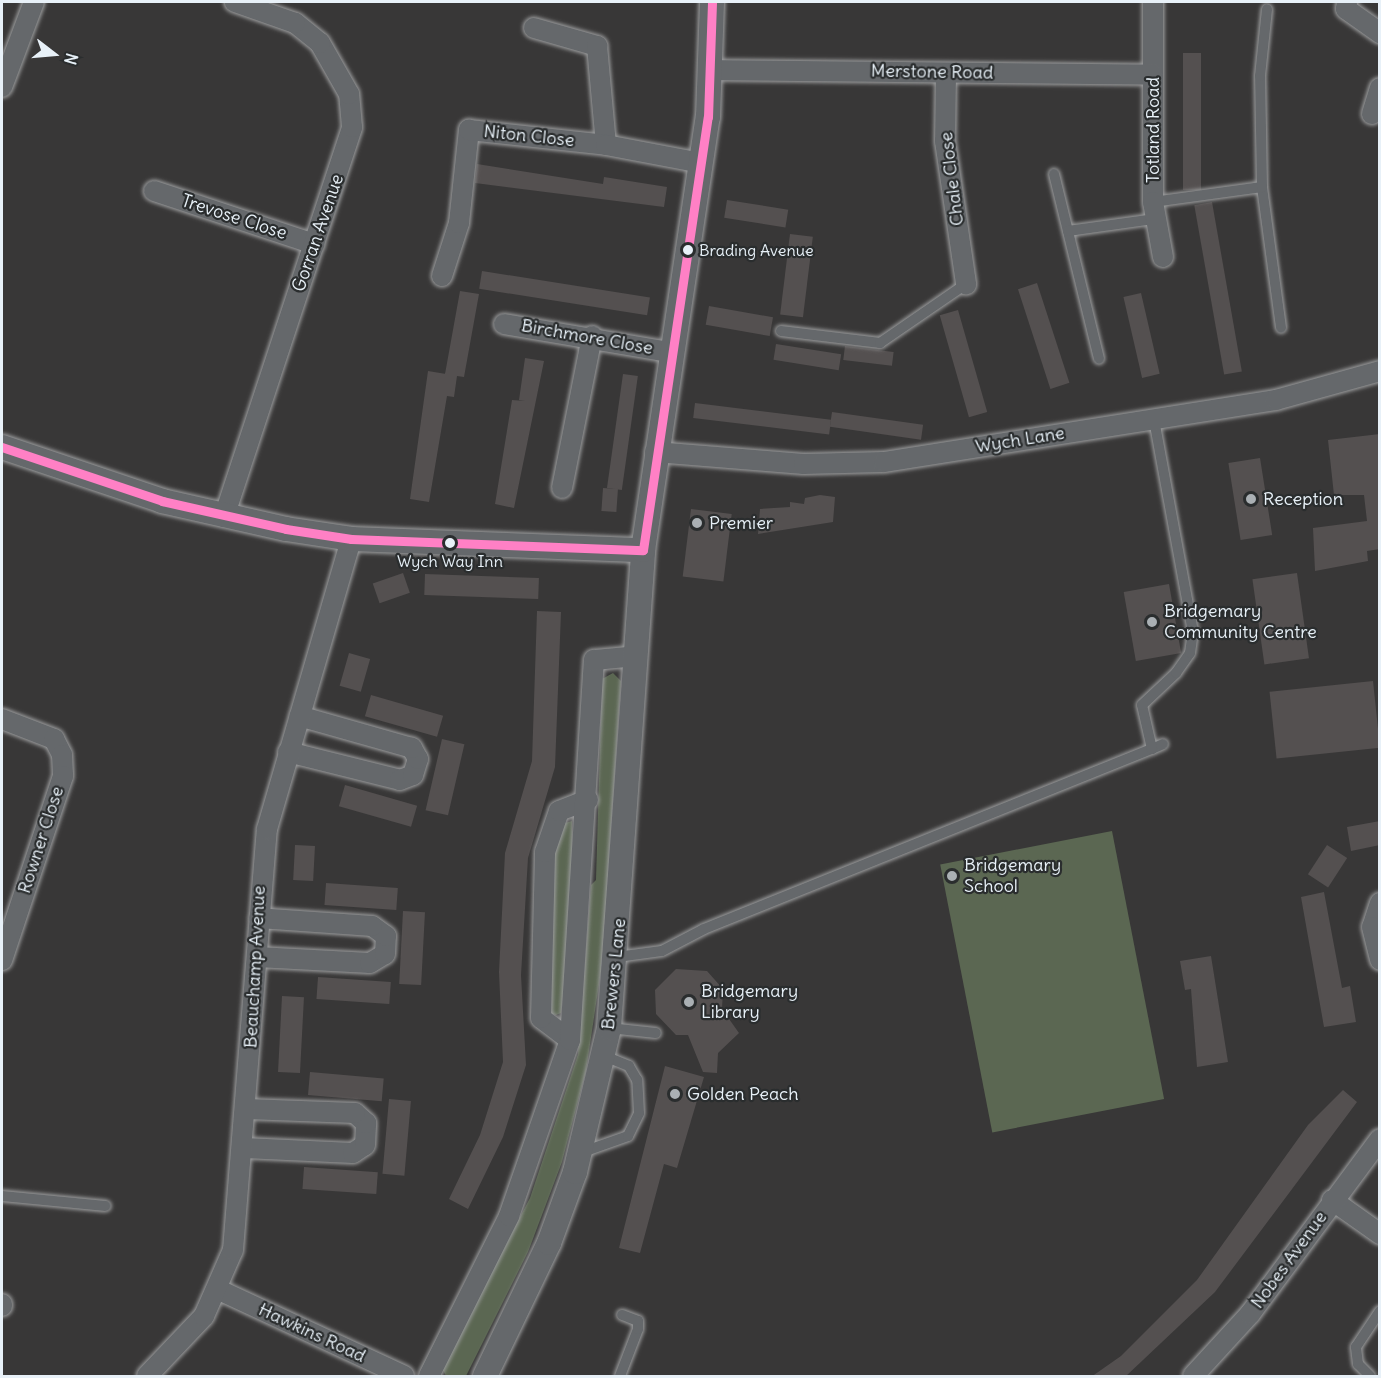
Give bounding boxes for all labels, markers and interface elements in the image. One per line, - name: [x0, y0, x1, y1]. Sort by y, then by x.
- north arrow: [24, 24, 84, 84]
- text: N: [60, 51, 82, 67]
- street label: Merstone Road: [871, 60, 993, 84]
- street label: Totland Road: [1142, 77, 1164, 183]
- street label: Niton Close: [483, 120, 575, 152]
- street label: Chale Close: [936, 131, 968, 227]
- street label: Gorran Avenue: [288, 171, 348, 295]
- street label: Trevose Close: [179, 190, 289, 244]
- place label: Brading Avenue: [699, 240, 814, 260]
- marker: Brading Avenue: [682, 244, 694, 256]
- street label: Birchmore Close: [520, 315, 654, 359]
- street label: Wych Lane: [974, 422, 1066, 458]
- place label: Reception: [1263, 488, 1343, 510]
- marker: Reception: [1244, 492, 1258, 506]
- place label: Premier: [709, 512, 773, 534]
- marker: Premier: [690, 516, 704, 530]
- marker: Wych Way Inn: [444, 537, 456, 549]
- place label: Wych Way Inn: [397, 551, 503, 571]
- place label: Bridgemary Community Centre: [1164, 601, 1317, 644]
- marker: Bridgemary Community Centre: [1145, 615, 1159, 629]
- street label: Rowner Close: [14, 784, 68, 896]
- place label: Bridgemary School: [964, 855, 1061, 898]
- marker: Bridgemary School: [945, 869, 959, 883]
- street label: Beauchamp Avenue: [240, 885, 270, 1049]
- street label: Brewers Lane: [597, 917, 631, 1031]
- place label: Bridgemary Library: [701, 981, 798, 1024]
- marker: Bridgemary Library: [682, 995, 696, 1009]
- place label: Golden Peach: [687, 1083, 799, 1105]
- marker: Golden Peach: [668, 1087, 682, 1101]
- street label: Nobes Avenue: [1247, 1207, 1331, 1313]
- street label: Hawkins Road: [255, 1299, 369, 1367]

